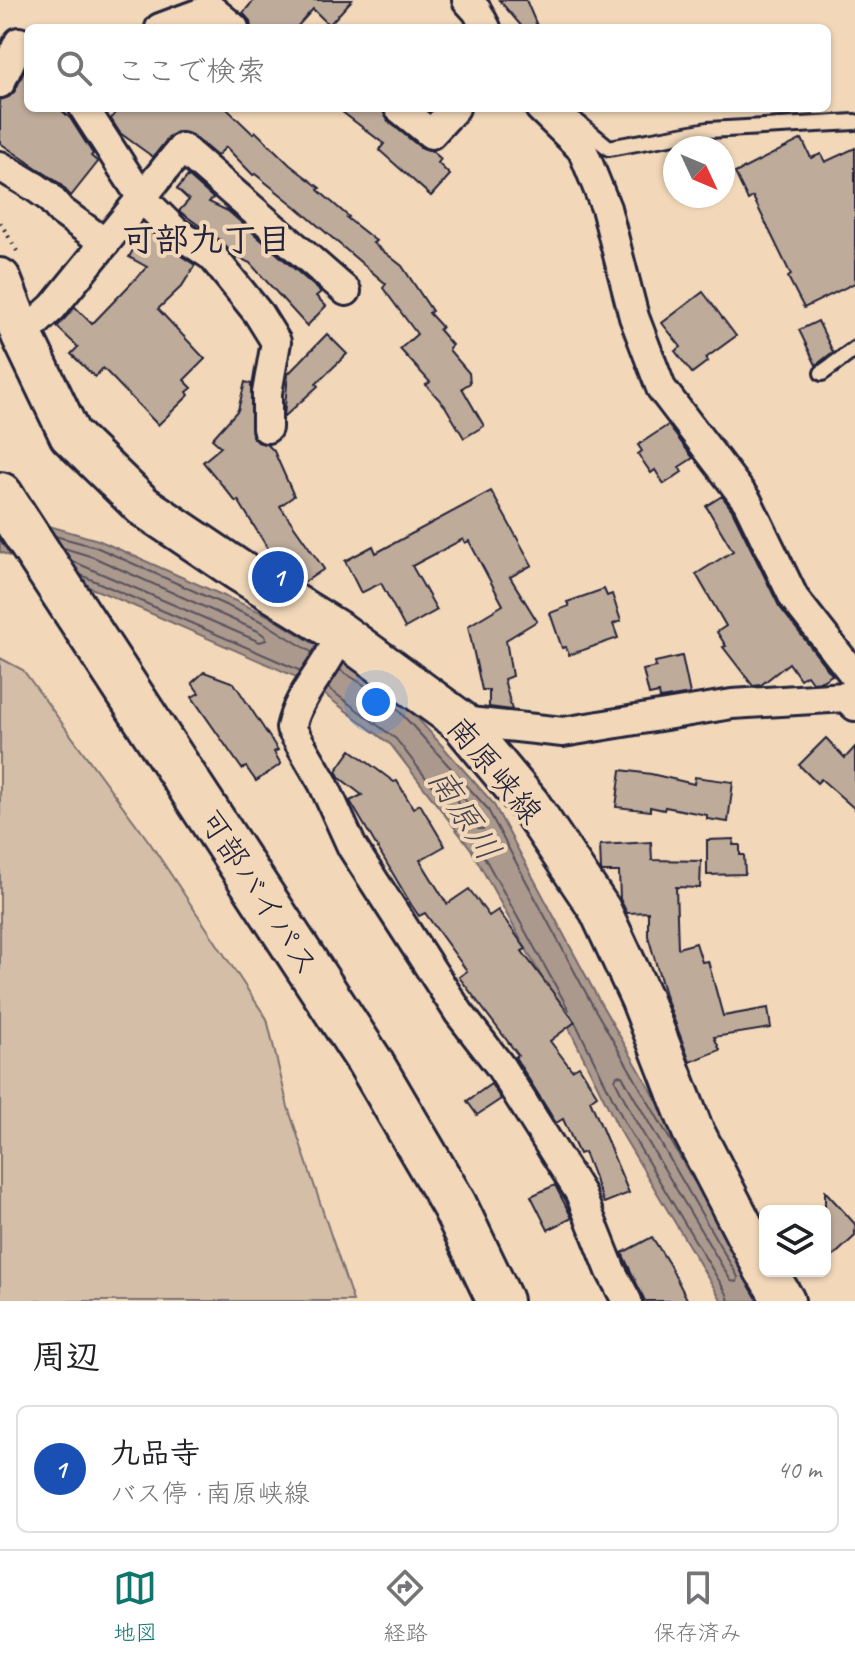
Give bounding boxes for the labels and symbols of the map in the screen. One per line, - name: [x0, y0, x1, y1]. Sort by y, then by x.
- north arrow: [663, 136, 735, 208]
- district label: 可部九丁目: [121, 218, 291, 261]
- pin: 1: [252, 547, 304, 607]
- your location: [356, 682, 396, 722]
- street label: 南原峡線: [438, 708, 551, 833]
- water label: 南原川: [419, 760, 510, 869]
- street label: 可部バイパス: [189, 801, 328, 984]

